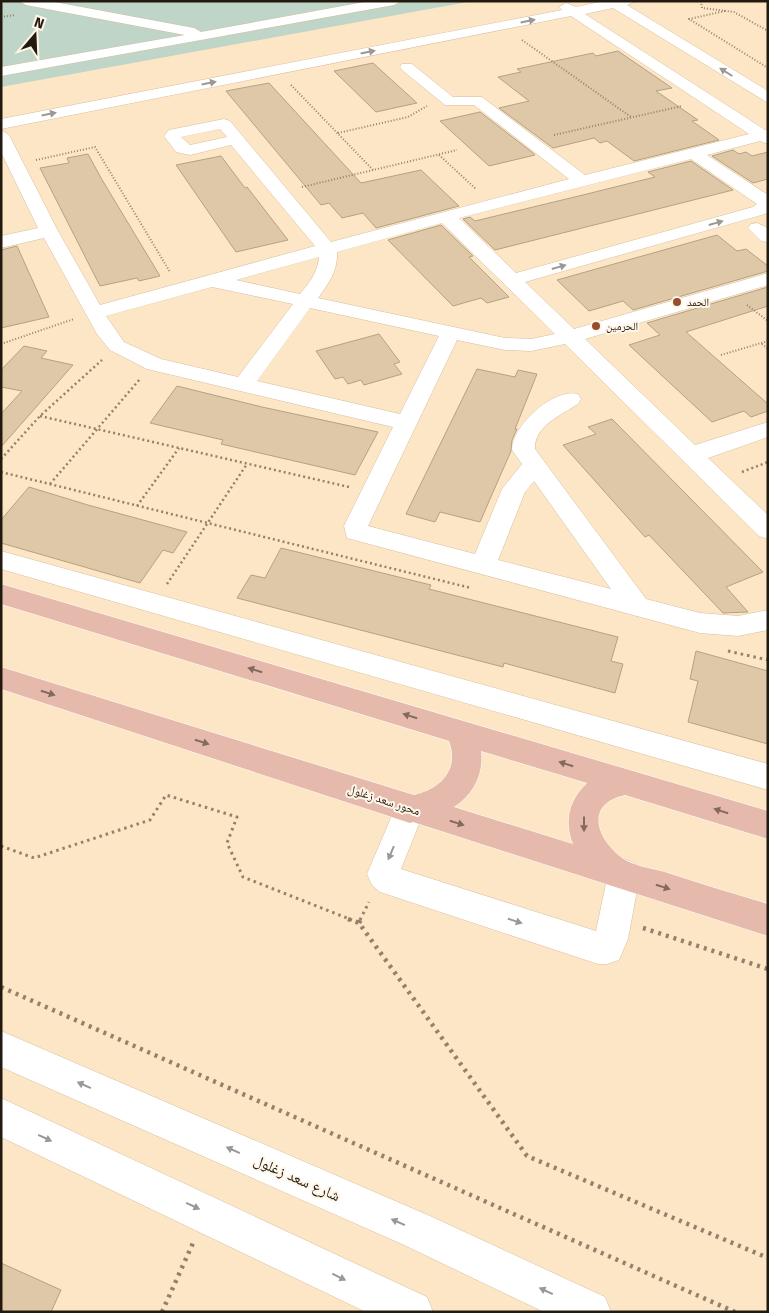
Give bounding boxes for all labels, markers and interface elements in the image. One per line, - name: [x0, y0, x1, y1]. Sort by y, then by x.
- north arrow: [10, 10, 60, 60]
- text: N: [32, 14, 46, 33]
- one-way arrow: [520, 17, 535, 25]
- one-way arrow: [360, 48, 376, 56]
- one-way arrow: [720, 68, 733, 77]
- one-way arrow: [201, 79, 217, 87]
- one-way arrow: [42, 110, 58, 118]
- one-way arrow: [708, 219, 723, 227]
- one-way arrow: [552, 262, 567, 270]
- marker: الحمد: [671, 296, 683, 308]
- place label: الحمد: [687, 296, 709, 309]
- marker: الحرمين: [590, 320, 602, 332]
- place label: الحرمين: [606, 320, 638, 333]
- one-way arrow: [247, 665, 262, 673]
- one-way arrow: [40, 689, 55, 697]
- one-way arrow: [403, 712, 418, 720]
- one-way arrow: [195, 739, 210, 746]
- one-way arrow: [558, 759, 573, 767]
- street label: محور سعد زغلول: [346, 782, 422, 818]
- one-way arrow: [713, 807, 728, 815]
- one-way arrow: [580, 817, 588, 833]
- one-way arrow: [450, 820, 465, 828]
- one-way arrow: [386, 846, 394, 860]
- one-way arrow: [655, 883, 670, 891]
- one-way arrow: [507, 918, 522, 925]
- one-way arrow: [77, 1081, 91, 1089]
- one-way arrow: [38, 1134, 52, 1142]
- one-way arrow: [226, 1146, 240, 1154]
- street label: شارع سعد زغلول: [251, 1151, 343, 1206]
- one-way arrow: [186, 1203, 200, 1211]
- one-way arrow: [391, 1218, 405, 1226]
- one-way arrow: [332, 1273, 346, 1281]
- one-way arrow: [538, 1287, 553, 1295]

